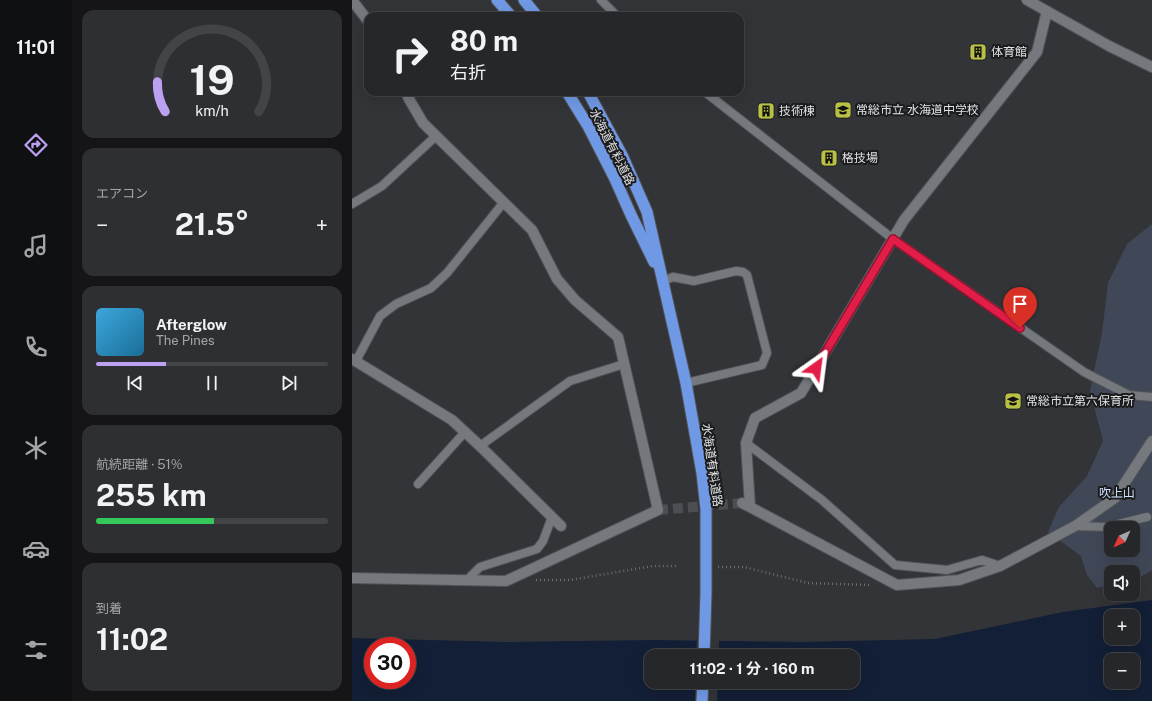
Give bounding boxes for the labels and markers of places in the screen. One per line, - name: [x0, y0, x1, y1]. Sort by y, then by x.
- building icon: 体育館: [968, 42, 988, 62]
- place label: 体育館: [991, 45, 1027, 59]
- school or university icon: 常総市立 水海道中学校: [833, 100, 853, 120]
- building icon: 技術棟: [756, 101, 776, 121]
- place label: 常総市立 水海道中学校: [856, 103, 979, 117]
- place label: 技術棟: [779, 104, 815, 118]
- building icon: 格技場: [819, 148, 839, 168]
- place label: 格技場: [842, 151, 878, 165]
- pin: [1003, 287, 1037, 328]
- school or university icon: 常総市立第六保育所: [1003, 391, 1023, 411]
- place label: 常総市立第六保育所: [1026, 394, 1134, 408]

